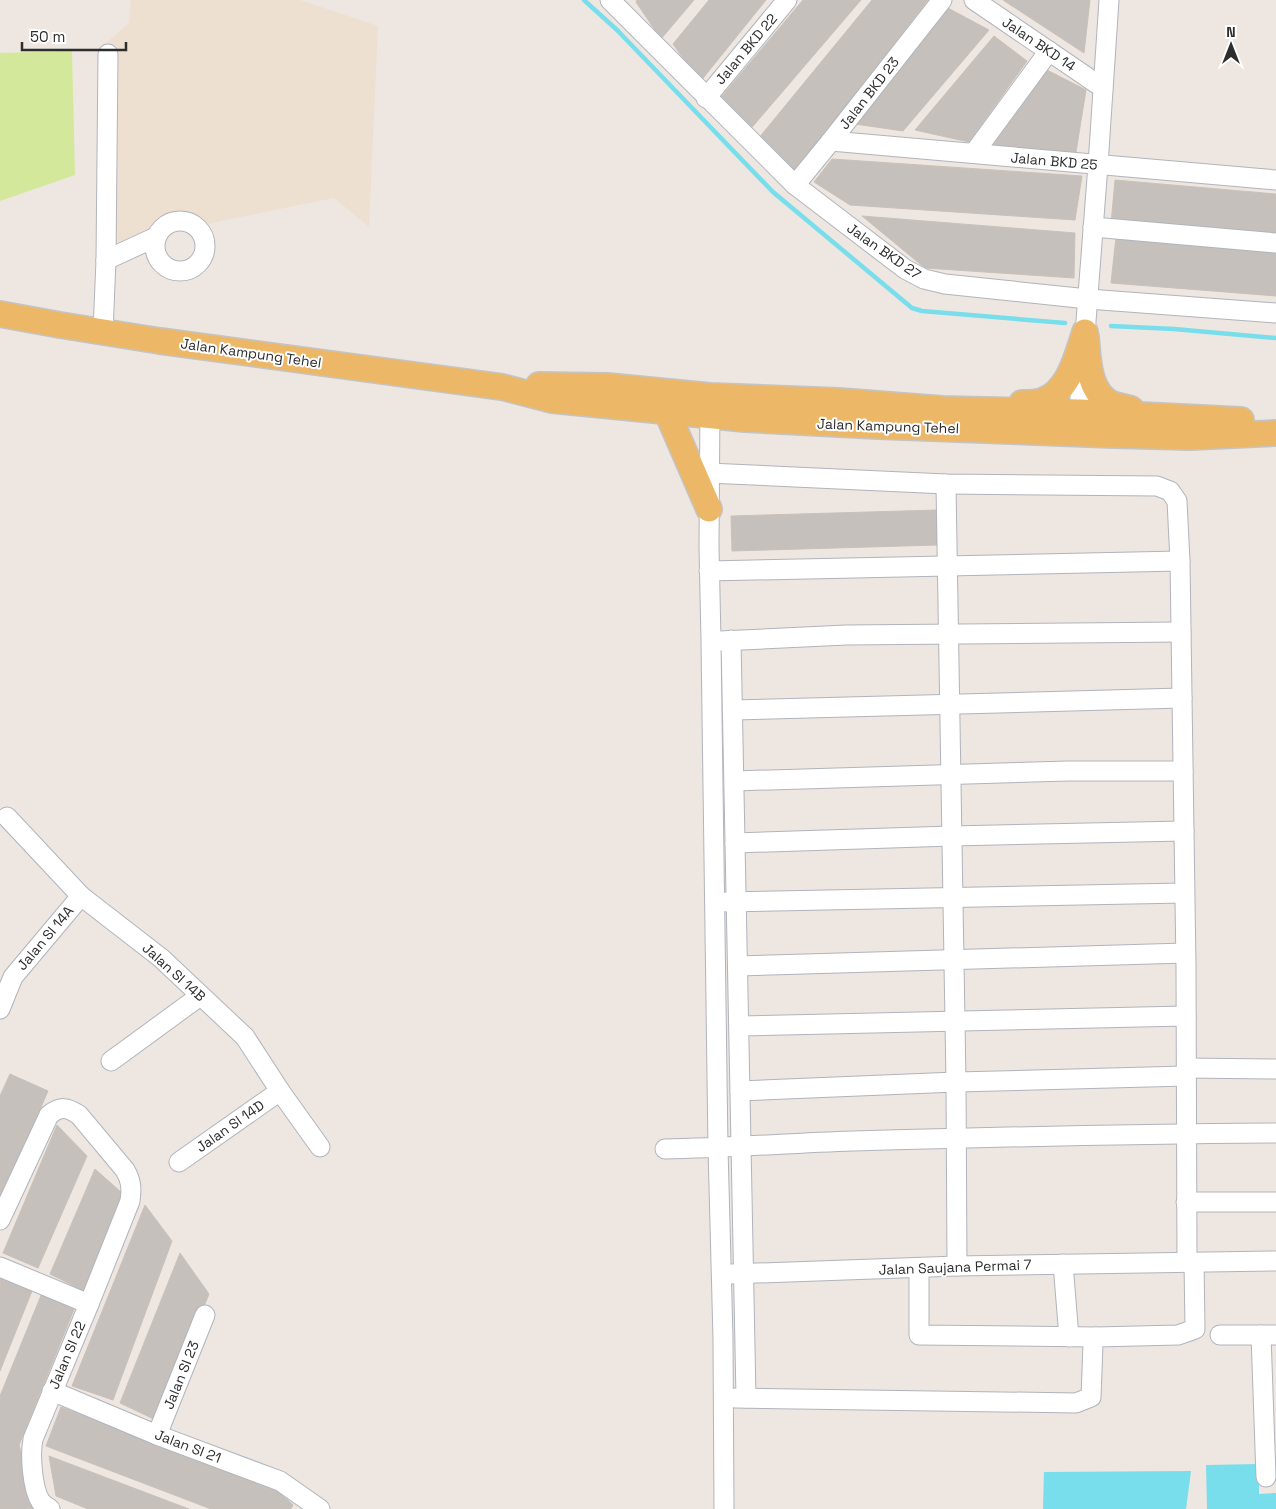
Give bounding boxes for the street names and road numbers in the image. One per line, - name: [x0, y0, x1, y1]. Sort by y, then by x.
- street label: Jalan BKD 22: [711, 10, 781, 88]
- street label: Jalan BKD 14: [999, 13, 1079, 75]
- street label: Jalan BKD 23: [835, 53, 903, 133]
- street label: Jalan BKD 25: [1010, 148, 1098, 174]
- street label: Jalan BKD 27: [843, 219, 925, 283]
- street label: Jalan Kampung Tehel: [179, 334, 323, 372]
- street label: Jalan Kampung Tehel: [817, 415, 959, 437]
- street label: Jalan SI 14A: [13, 902, 77, 974]
- street label: Jalan SI 14B: [139, 939, 209, 1005]
- street label: Jalan SI 14D: [192, 1096, 268, 1156]
- street label: Jalan Saujana Permai 7: [878, 1255, 1032, 1279]
- street label: Jalan SI 22: [45, 1318, 89, 1392]
- street label: Jalan SI 23: [159, 1338, 203, 1412]
- street label: Jalan SI 21: [152, 1425, 224, 1467]

